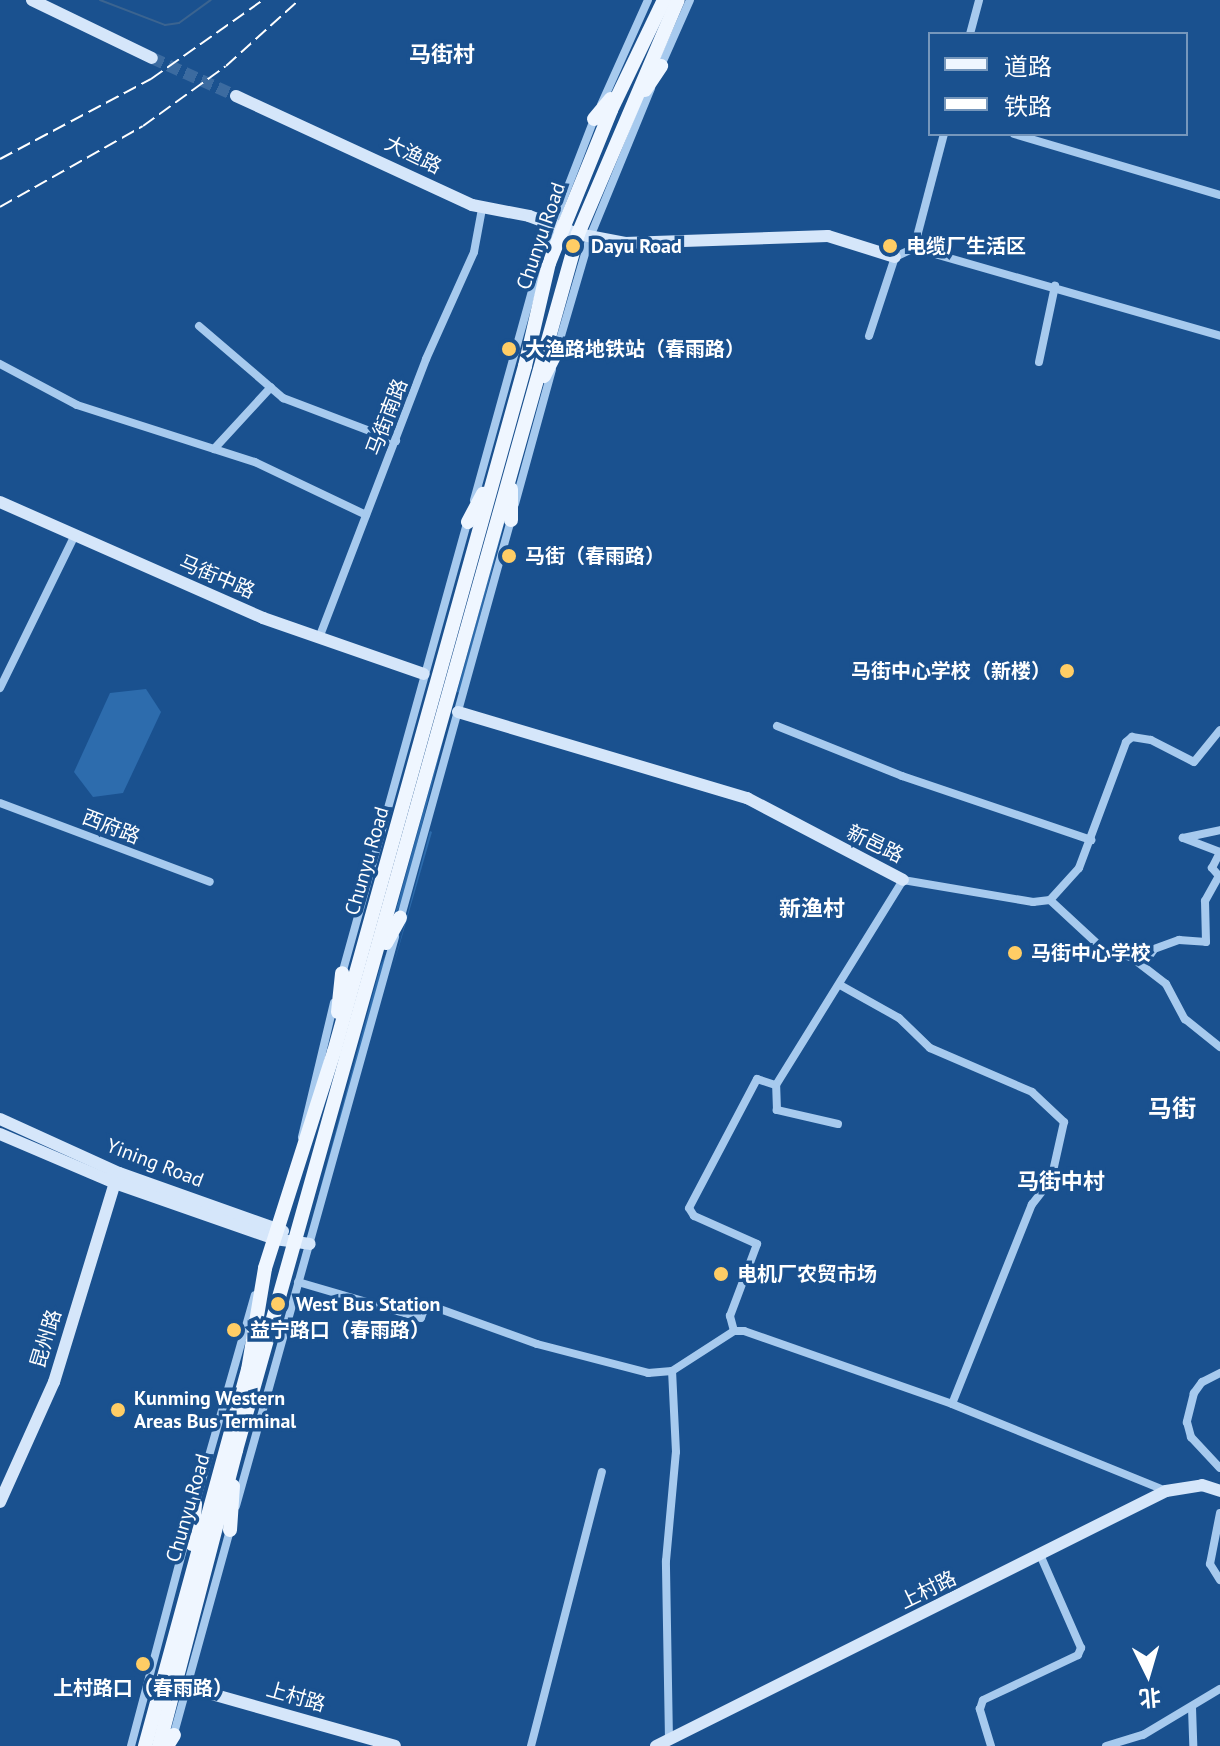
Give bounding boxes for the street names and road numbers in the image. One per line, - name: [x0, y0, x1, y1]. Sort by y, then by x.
- street label: 大渔路: [381, 131, 445, 179]
- street label: Chunyu Road: [511, 179, 571, 293]
- street label: 马街南路: [361, 375, 413, 459]
- street label: 马街中路: [175, 550, 259, 604]
- street label: Chunyu Road: [340, 804, 394, 918]
- street label: 西府路: [79, 805, 143, 849]
- street label: 新邑路: [843, 820, 907, 868]
- street label: Yining Road: [103, 1133, 207, 1193]
- street label: 昆州路: [26, 1307, 66, 1371]
- street label: Chunyu Road: [161, 1451, 215, 1565]
- street label: 上村路: [896, 1566, 960, 1614]
- street label: 上村路: [264, 1677, 328, 1717]

